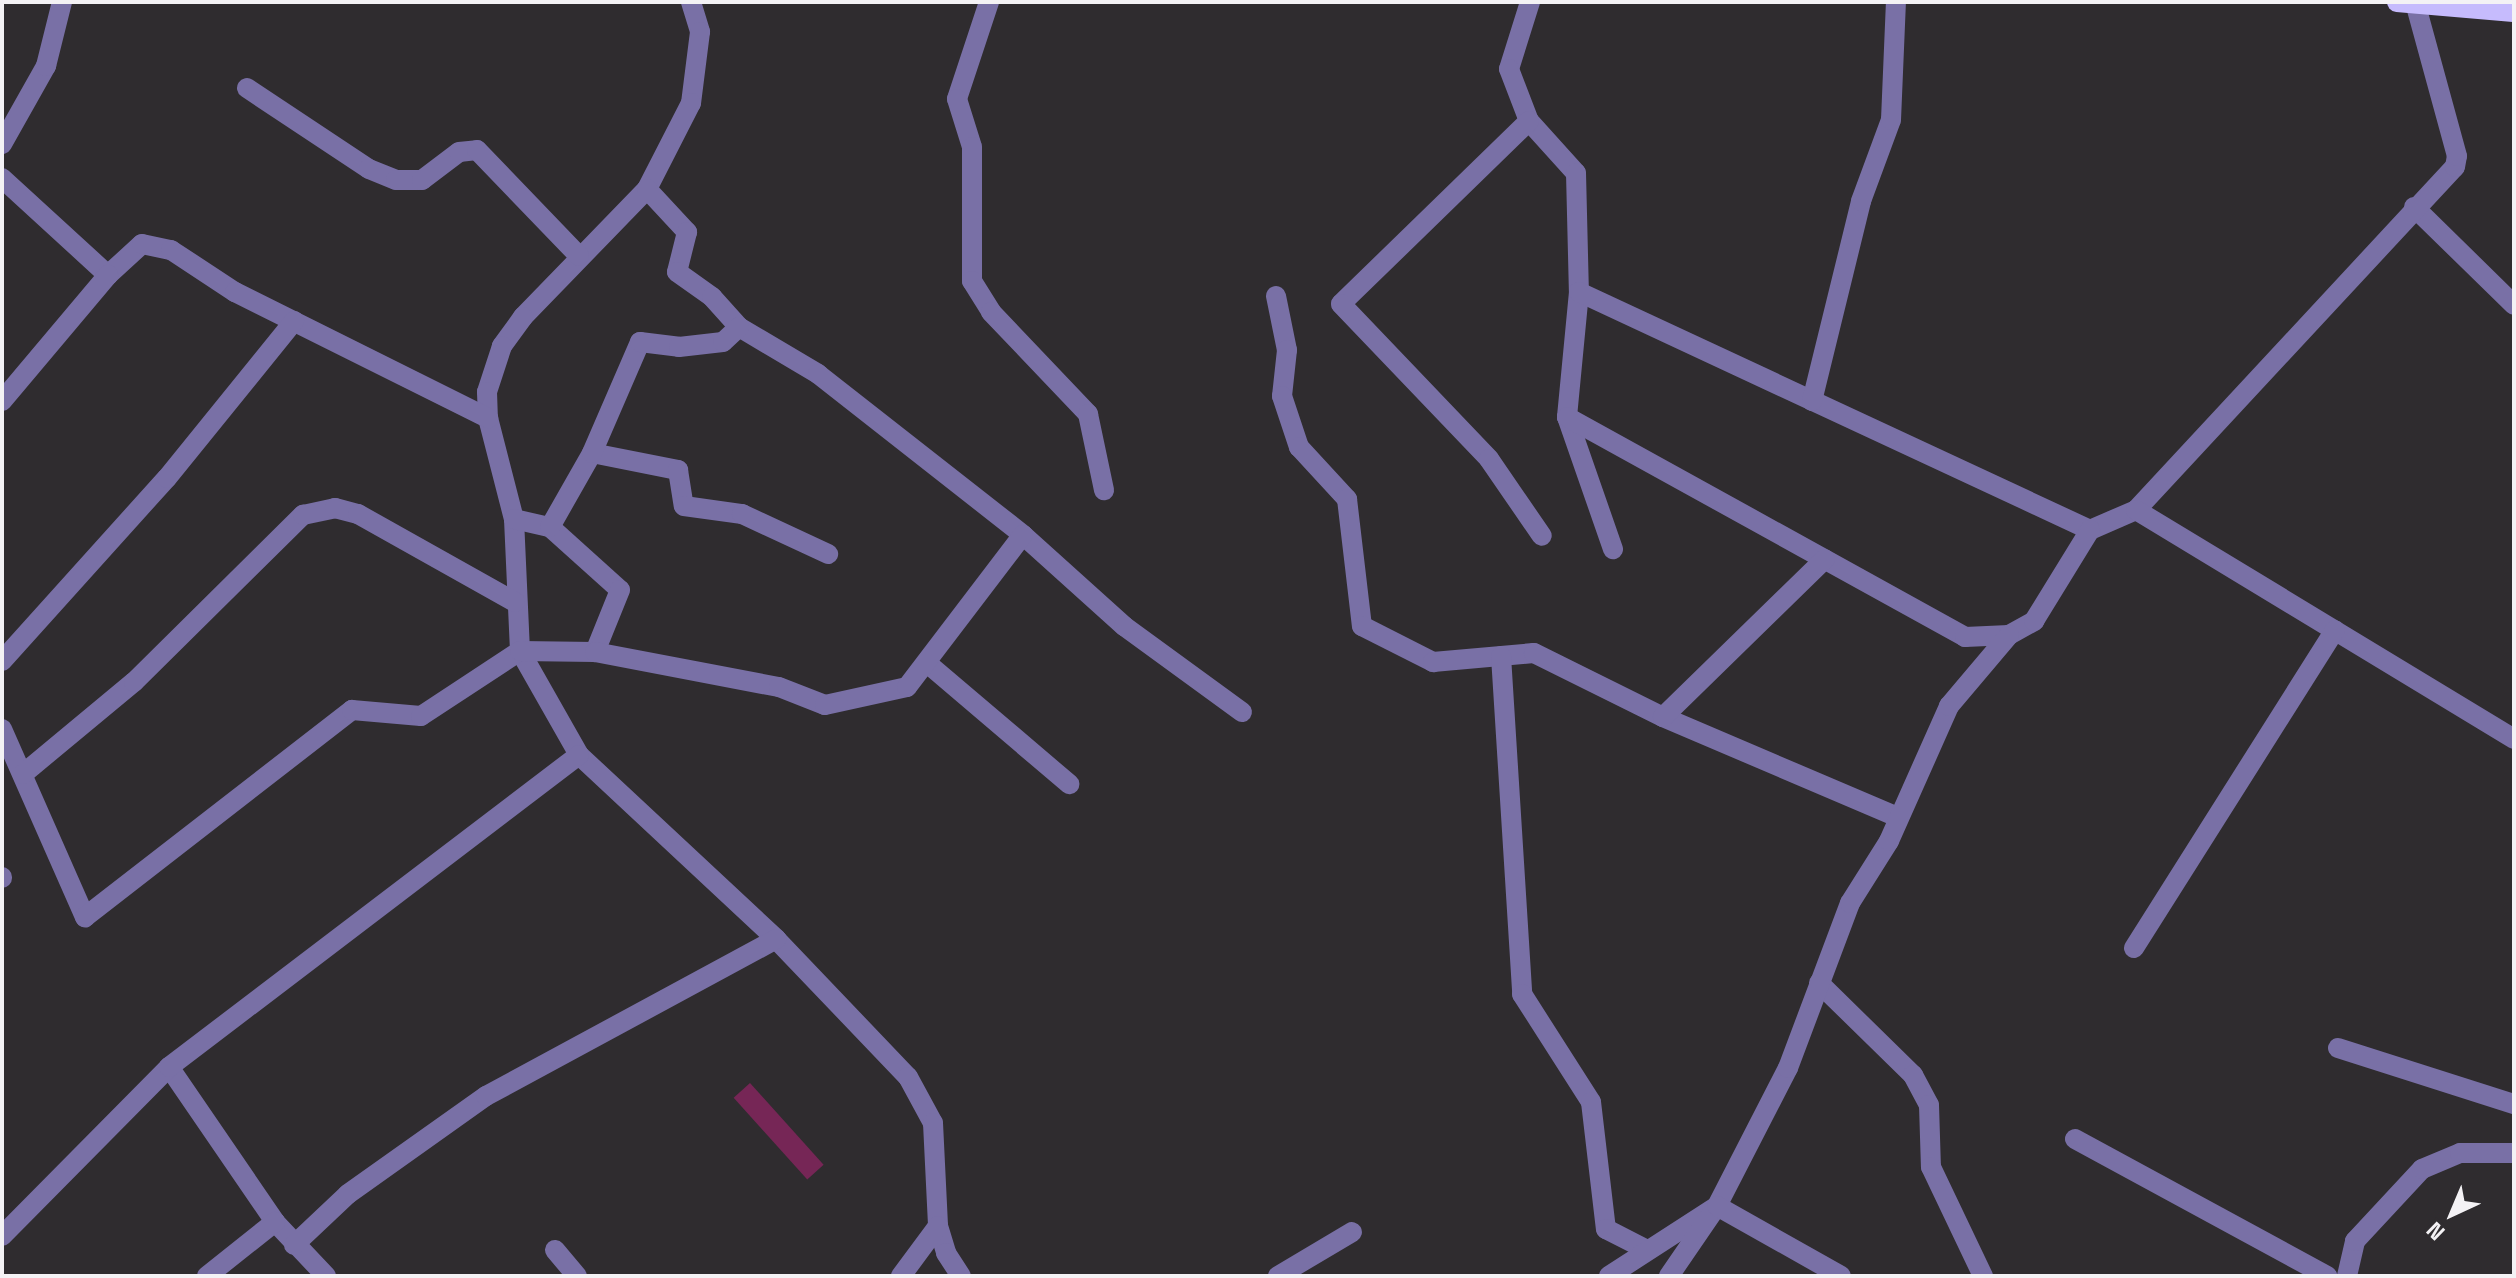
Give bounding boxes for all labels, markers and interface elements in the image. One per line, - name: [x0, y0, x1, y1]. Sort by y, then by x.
- north arrow: [2412, 1174, 2492, 1254]
- text: N: [2420, 1216, 2450, 1246]

